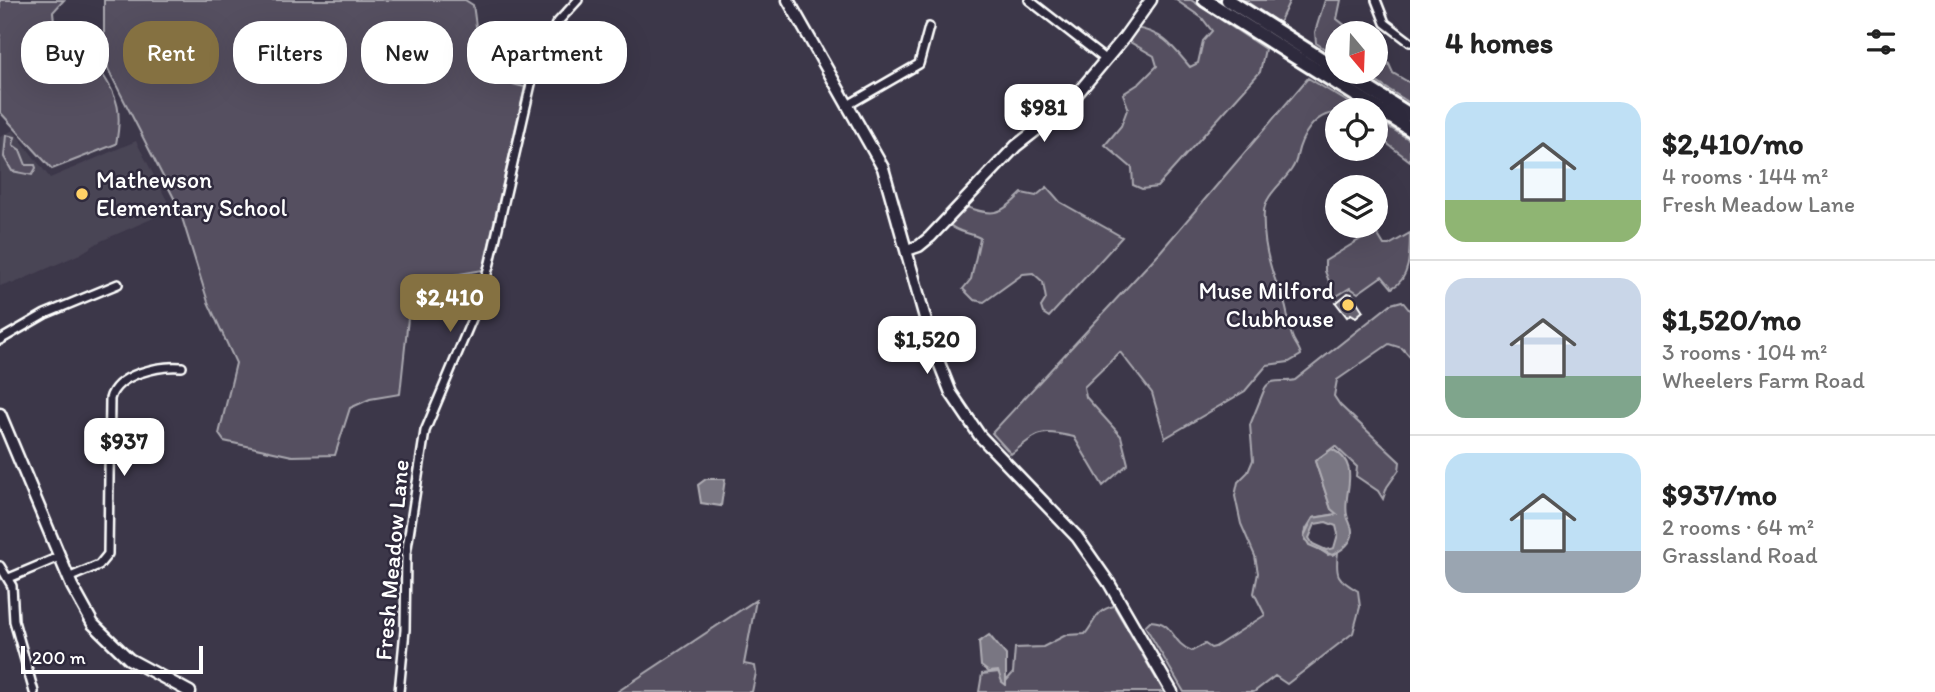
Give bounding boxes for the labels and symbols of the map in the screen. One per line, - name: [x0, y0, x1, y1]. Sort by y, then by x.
- north arrow: [1325, 21, 1388, 84]
- pin: $981: [1003, 85, 1085, 144]
- place label: Mathewson Elementary School: [96, 165, 288, 222]
- marker: Mathewson Elementary School: [74, 186, 90, 202]
- pin: $2,410: [393, 274, 507, 334]
- place label: Muse Milford Clubhouse: [1198, 276, 1334, 333]
- marker: Muse Milford Clubhouse: [1340, 297, 1356, 313]
- pin: $1,520: [870, 316, 984, 376]
- pin: $937: [83, 419, 165, 478]
- street label: Fresh Meadow Lane: [368, 458, 415, 662]
- scale bar: [21, 643, 203, 675]

